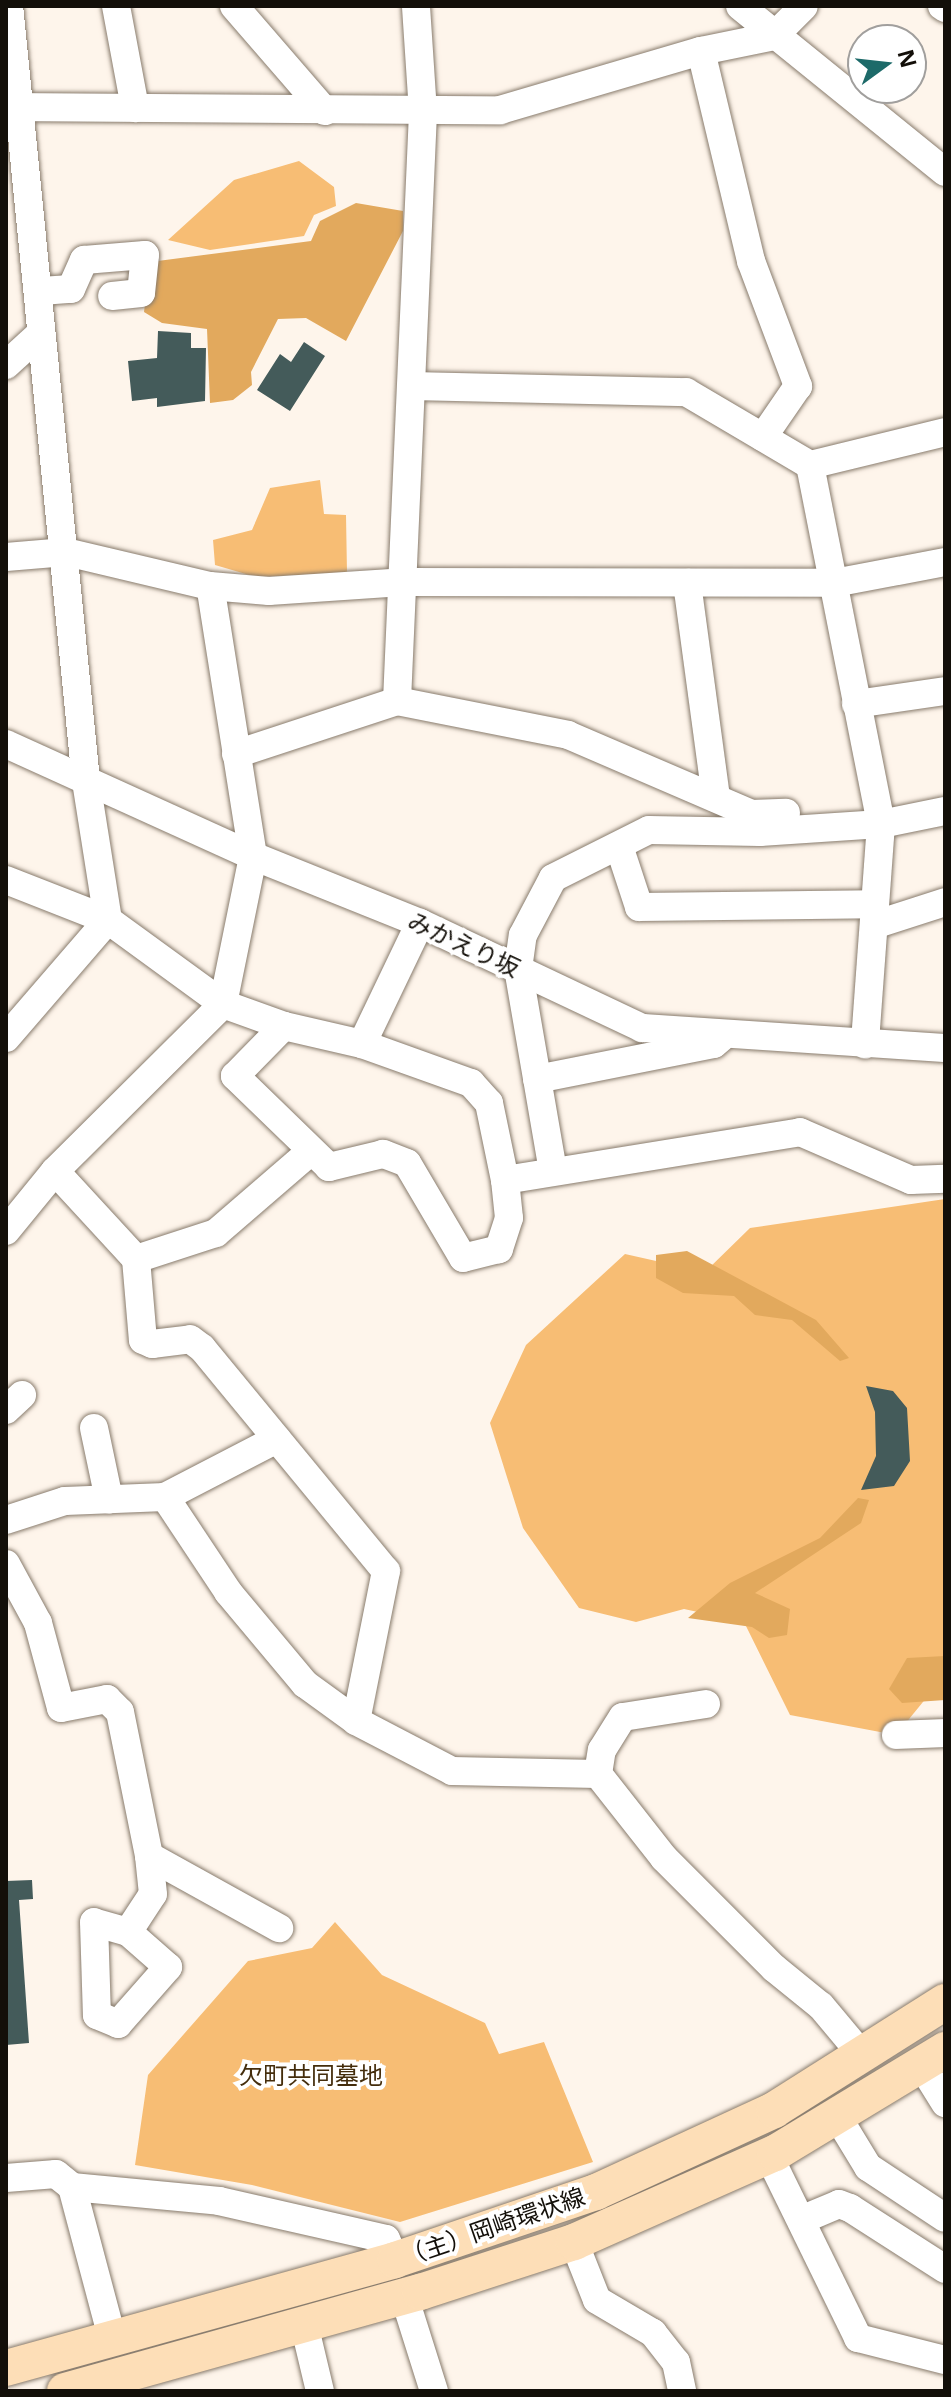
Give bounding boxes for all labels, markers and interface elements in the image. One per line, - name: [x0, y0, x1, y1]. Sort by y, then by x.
- north arrow: [847, 24, 927, 104]
- text: N: [891, 46, 925, 71]
- street label: みかえり坂: [404, 906, 524, 982]
- park label: 欠町共同墓地: [239, 2061, 383, 2089]
- street label: （主）岡崎環状線: [398, 2181, 588, 2271]

